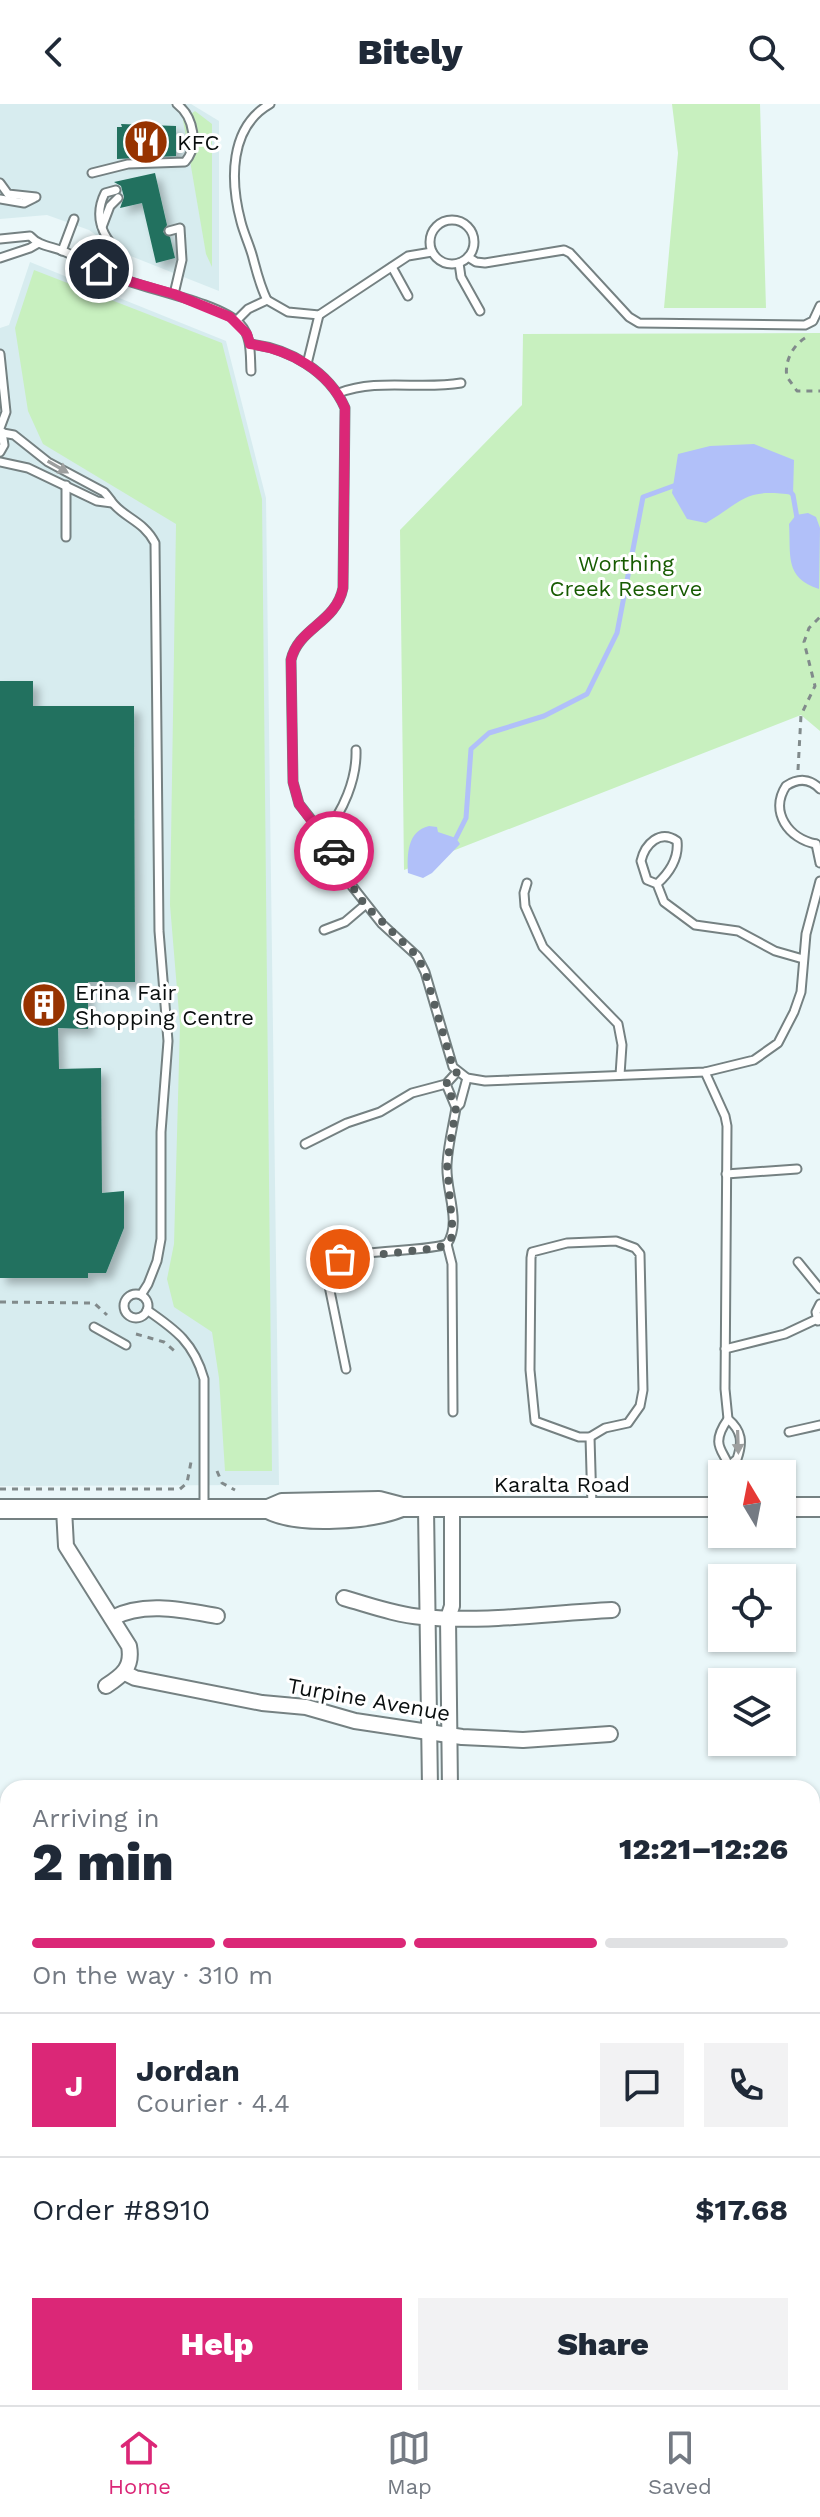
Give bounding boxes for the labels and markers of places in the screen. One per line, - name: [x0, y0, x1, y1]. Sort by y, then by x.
- restaurant icon: KFC: [122, 118, 170, 166]
- place label: KFC: [177, 130, 220, 155]
- pin: [65, 235, 133, 303]
- place label: Erina Fair Shopping Centre: [75, 980, 254, 1030]
- building icon: Erina Fair Shopping Centre: [20, 981, 68, 1029]
- pin: [306, 1225, 374, 1293]

